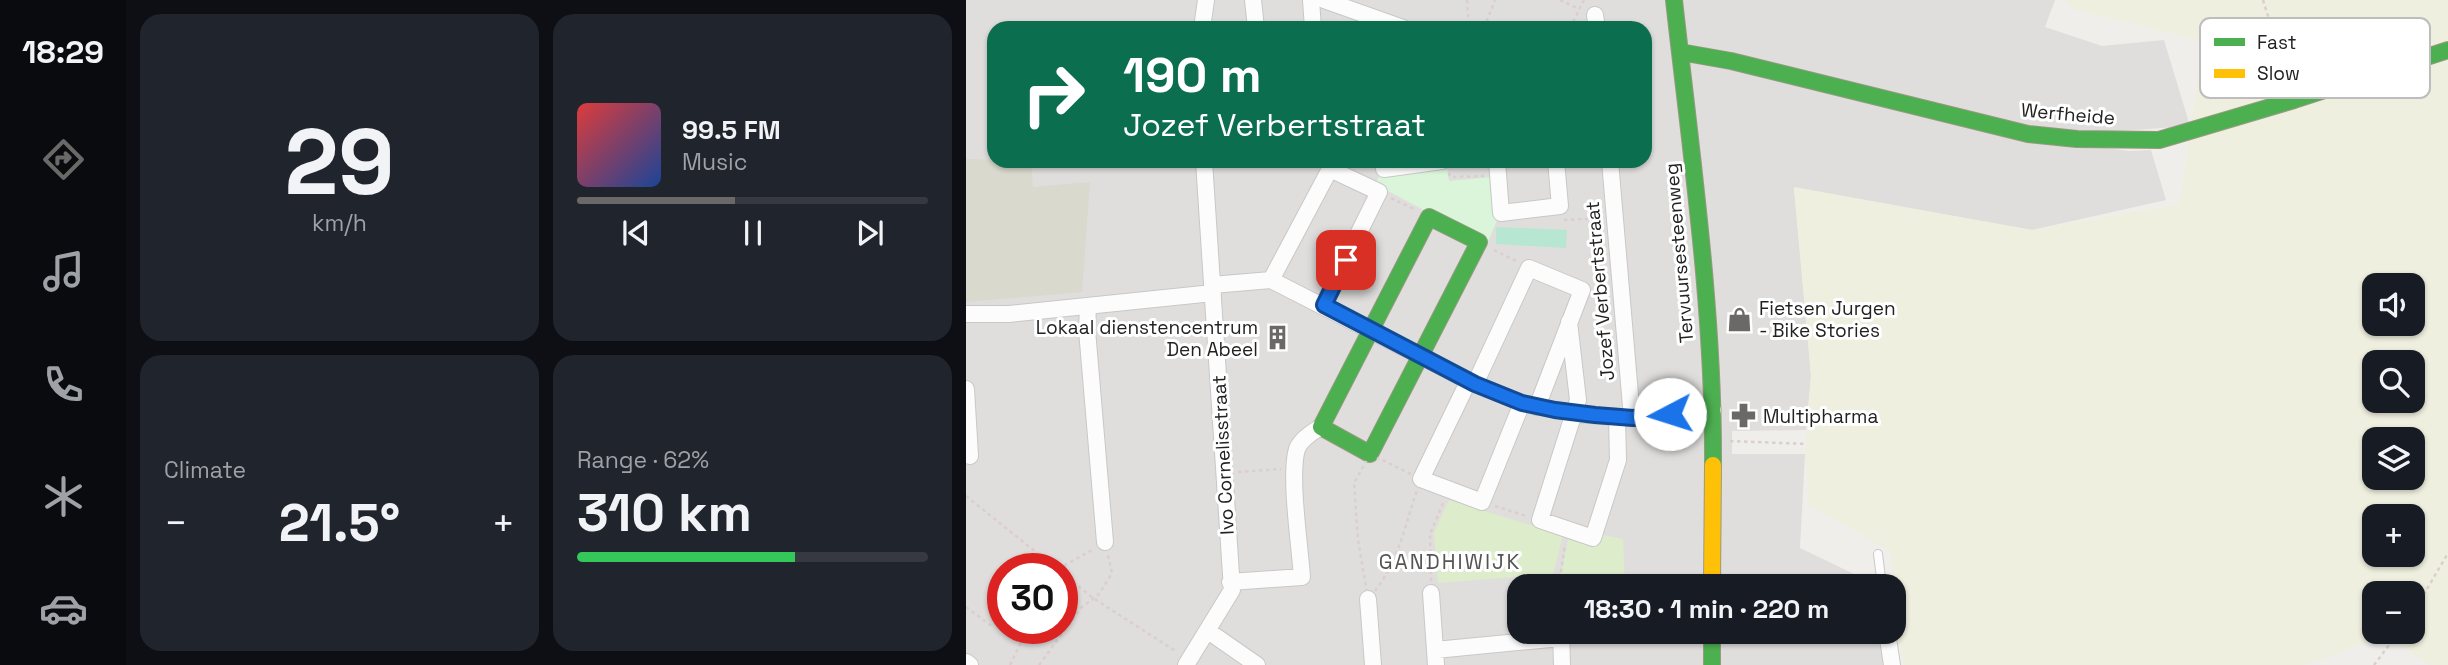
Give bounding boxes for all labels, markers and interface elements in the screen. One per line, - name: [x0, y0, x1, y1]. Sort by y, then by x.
- legend: [2200, 18, 2430, 98]
- text: Fast: [2257, 30, 2297, 55]
- text: 18:29: [22, 32, 104, 72]
- text: 190 m: [1123, 44, 1261, 106]
- icon: right: [1008, 49, 1099, 140]
- text: Slow: [2257, 61, 2300, 86]
- street label: Werfheide: [2020, 97, 2116, 131]
- text: 29: [285, 104, 394, 221]
- text: Jozef Verbertstraat: [1123, 105, 1426, 145]
- text: 99.5 FM: [682, 113, 781, 147]
- icon: directions: [39, 135, 88, 184]
- text: Music: [682, 147, 747, 177]
- street label: Tervuursesteenweg: [1659, 162, 1699, 344]
- street label: Jozef Verbertstraat: [1580, 200, 1620, 382]
- text: km/h: [312, 208, 367, 238]
- icon: previous: [617, 214, 655, 252]
- icon: pause: [734, 214, 772, 252]
- icon: next: [851, 214, 889, 252]
- pin: [1316, 230, 1376, 290]
- icon: arrive: [1327, 241, 1365, 279]
- icon: music: [39, 247, 88, 296]
- map controls: [2362, 273, 2425, 644]
- button: sound: [2362, 273, 2425, 336]
- place label: Fietsen Jurgen - Bike Stories: [1759, 296, 1896, 343]
- shop icon: Fietsen Jurgen - Bike Stories: [1725, 305, 1753, 333]
- place label: Lokaal dienstencentrum Den Abeel: [1036, 315, 1258, 362]
- building icon: Lokaal dienstencentrum Den Abeel: [1264, 324, 1292, 352]
- button: search: [2362, 350, 2425, 413]
- icon: phone: [39, 360, 88, 409]
- street label: Ivo Cornelisstraat: [1206, 375, 1240, 535]
- position arrow: [1633, 377, 1707, 451]
- pharmacy icon: Multipharma: [1729, 402, 1757, 430]
- place label: Multipharma: [1763, 404, 1878, 429]
- button: layers: [2362, 427, 2425, 490]
- text: Range · 62%: [577, 445, 709, 475]
- text: Climate: [164, 455, 246, 485]
- icon: climate: [39, 472, 88, 521]
- text: 310 km: [577, 480, 752, 546]
- text: 21.5°: [279, 490, 400, 556]
- text: −: [164, 499, 188, 547]
- text: +: [491, 499, 515, 547]
- button: +: [2362, 504, 2425, 567]
- district label: GANDHIWIJK: [1379, 548, 1521, 575]
- speed limit sign: 30: [987, 553, 1078, 644]
- button: −: [2362, 581, 2425, 644]
- icon: car: [39, 584, 88, 633]
- text: 18:30 · 1 min · 220 m: [1584, 592, 1829, 626]

